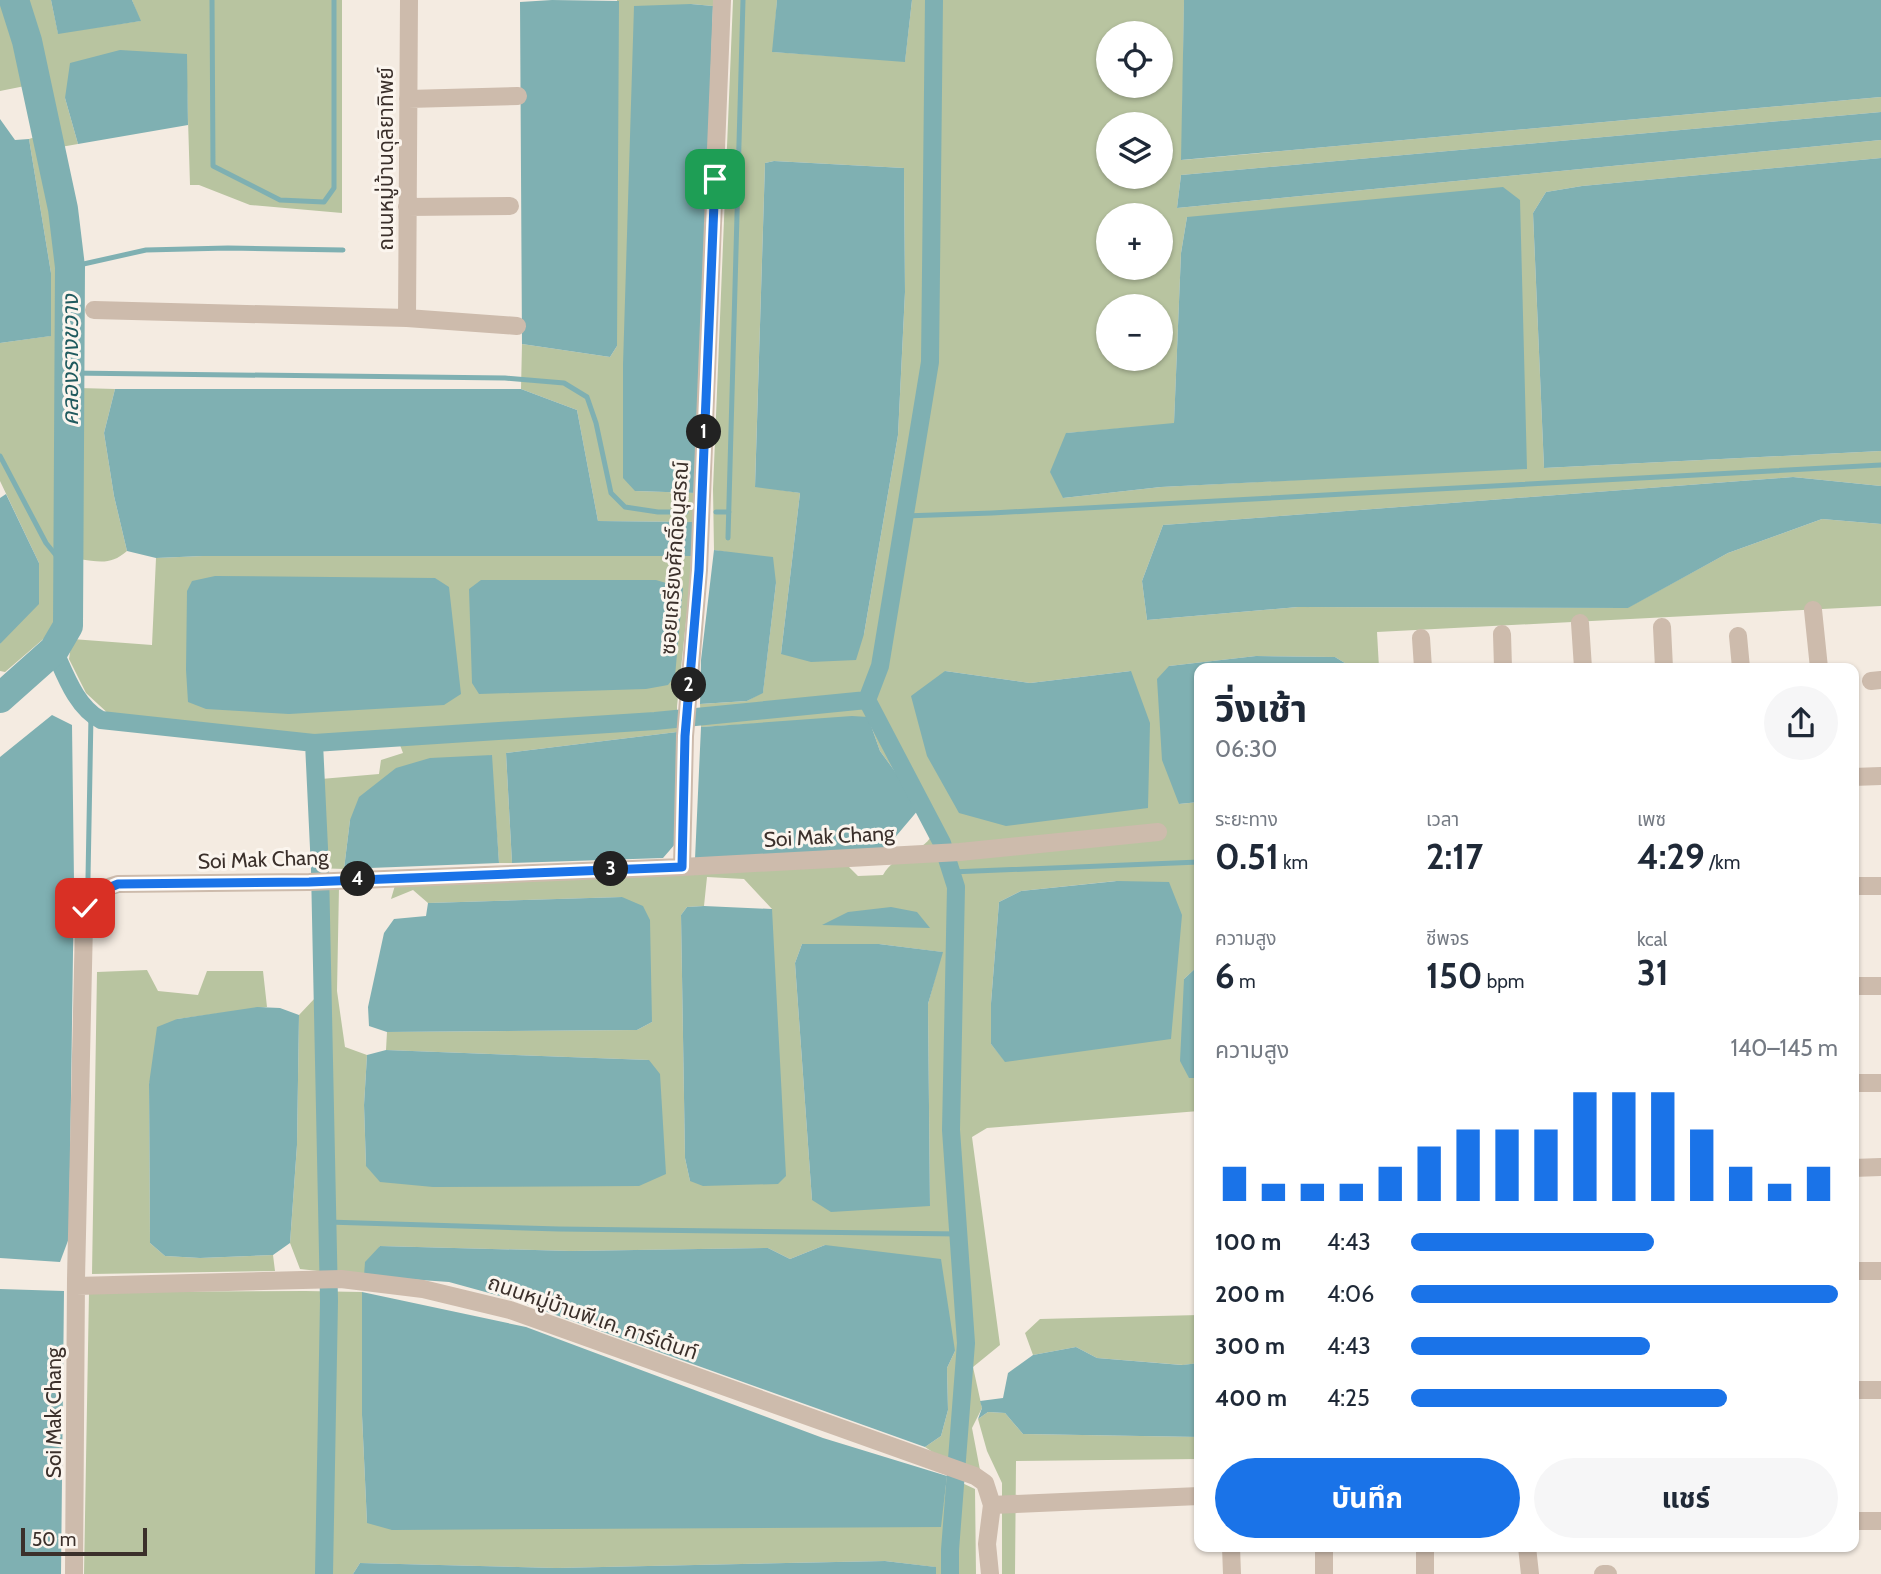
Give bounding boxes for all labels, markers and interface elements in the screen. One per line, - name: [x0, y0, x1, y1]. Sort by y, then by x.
- map controls: [1096, 21, 1173, 371]
- button: locate: [1096, 21, 1173, 98]
- street label: ถนนหมู่บ้านดุลิยาทิพย์: [373, 67, 399, 251]
- button: layers: [1096, 112, 1173, 189]
- pin: [685, 149, 745, 209]
- icon: arrive: [696, 160, 734, 198]
- button: +: [1096, 203, 1173, 280]
- water label: คลองรางขวาง: [56, 293, 84, 426]
- button: −: [1096, 294, 1173, 371]
- pin: 1: [686, 414, 722, 450]
- text: 1: [700, 420, 707, 443]
- street label: ซอยเกรียงศักดิ์อนุสรณ์: [655, 460, 694, 656]
- pin: 2: [672, 668, 706, 702]
- text: 2: [683, 673, 694, 696]
- text: วิ่งเช้า: [1215, 685, 1307, 732]
- button: share: [1764, 686, 1838, 760]
- text: 06:30: [1215, 735, 1277, 763]
- text: ระยะทาง: [1215, 808, 1278, 831]
- text: เวลา: [1426, 808, 1459, 831]
- text: เพซ: [1637, 808, 1666, 831]
- street label: Soi Mak Chang: [763, 820, 895, 852]
- text: 0.51: [1215, 835, 1279, 878]
- text: 2:17: [1426, 835, 1483, 878]
- text: 4:29: [1637, 835, 1705, 878]
- street label: Soi Mak Chang: [197, 844, 329, 874]
- text: km: [1279, 851, 1308, 874]
- text: /km: [1705, 851, 1740, 874]
- pin: 3: [594, 852, 628, 886]
- text: 3: [605, 857, 616, 880]
- pin: 4: [340, 862, 376, 896]
- text: 4: [352, 867, 363, 890]
- pin: [55, 878, 115, 938]
- icon: check: [66, 889, 104, 927]
- text: ความสูง: [1215, 927, 1276, 950]
- text: ชีพจร: [1426, 927, 1469, 950]
- text: kcal: [1637, 928, 1667, 951]
- text: 31: [1637, 951, 1669, 994]
- text: 6: [1215, 954, 1235, 997]
- text: 150: [1426, 954, 1482, 997]
- text: m: [1235, 970, 1256, 993]
- text: bpm: [1482, 970, 1525, 993]
- text: 140–145 m: [1730, 1034, 1838, 1062]
- text: ความสูง: [1215, 1036, 1289, 1064]
- text: 100 m: [1215, 1228, 1281, 1256]
- text: 4:43: [1327, 1228, 1371, 1256]
- street label: ถนนหมู่บ้านพี.เค. การ์เด้นท์: [484, 1269, 701, 1366]
- text: 200 m: [1215, 1280, 1285, 1308]
- text: 4:06: [1327, 1280, 1374, 1308]
- text: 300 m: [1215, 1332, 1285, 1360]
- text: 4:43: [1327, 1332, 1371, 1360]
- street label: Soi Mak Chang: [41, 1347, 66, 1478]
- text: 400 m: [1215, 1384, 1287, 1412]
- text: 4:25: [1327, 1384, 1370, 1412]
- button: บันทึก: [1215, 1458, 1520, 1538]
- button: แชร์: [1534, 1458, 1838, 1538]
- scale bar: [21, 1525, 147, 1557]
- text: 50 m: [32, 1528, 76, 1551]

